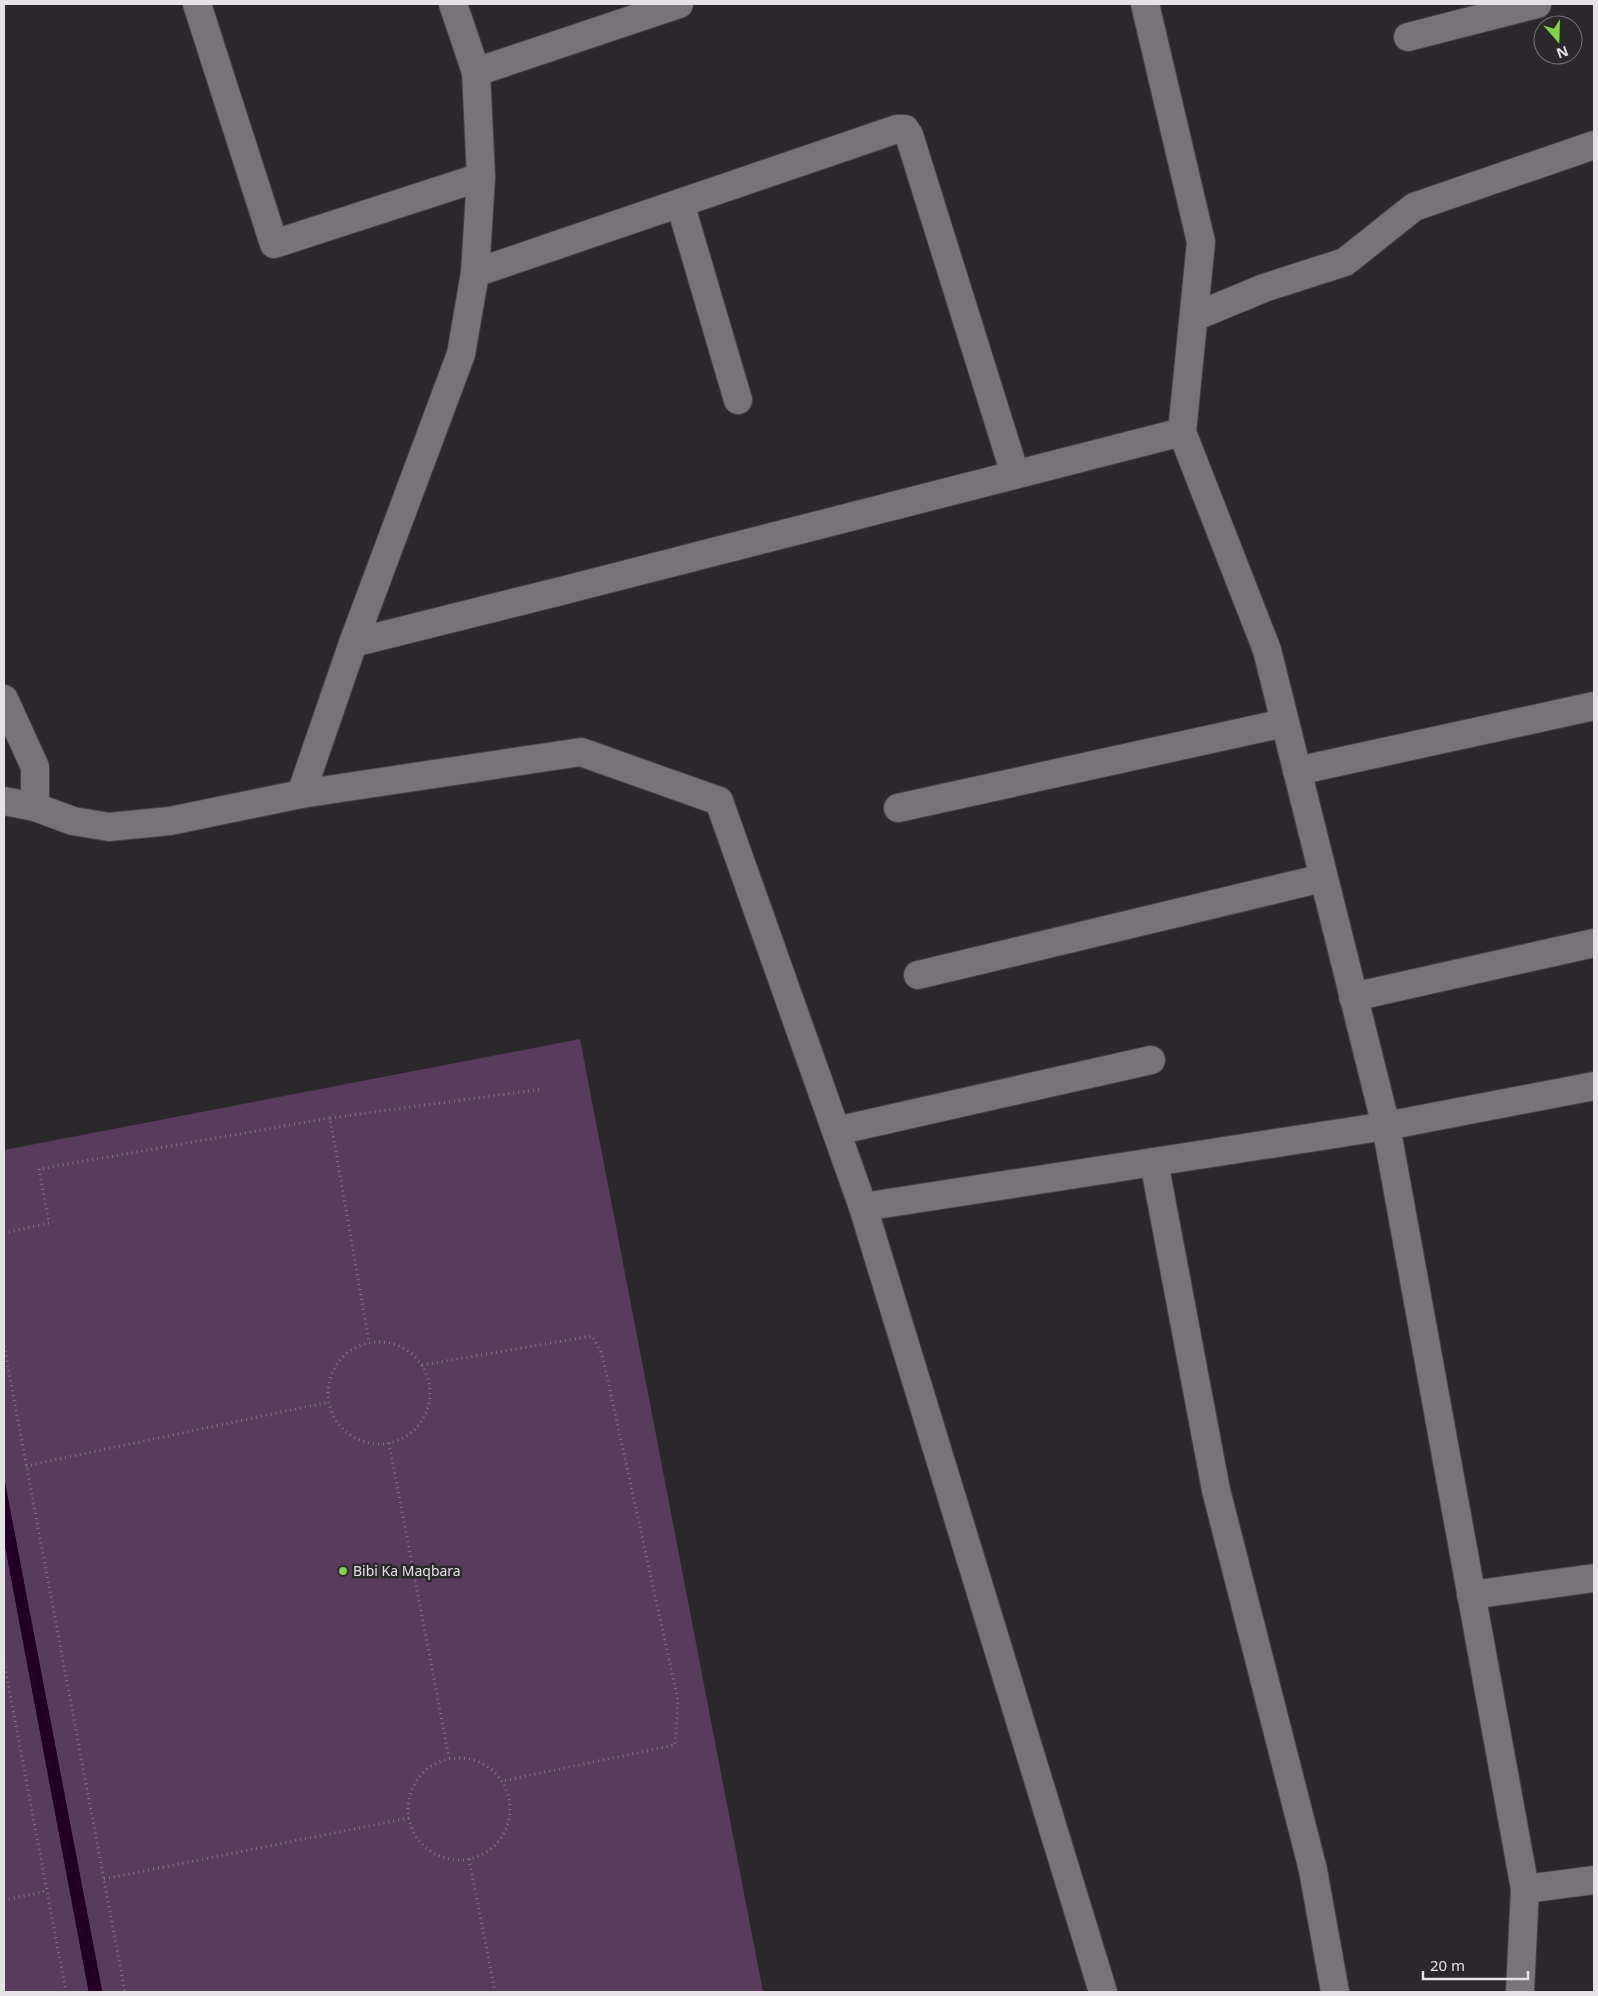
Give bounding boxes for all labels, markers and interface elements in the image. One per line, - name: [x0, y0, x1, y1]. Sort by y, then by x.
- north arrow: [1533, 15, 1583, 65]
- text: N: [1554, 42, 1571, 64]
- place label: Bibi Ka Maqbara: [353, 1561, 461, 1580]
- marker: Bibi Ka Maqbara: [337, 1565, 349, 1577]
- scale bar: [1423, 1948, 1528, 1980]
- text: 20 m: [1430, 1955, 1465, 1975]

